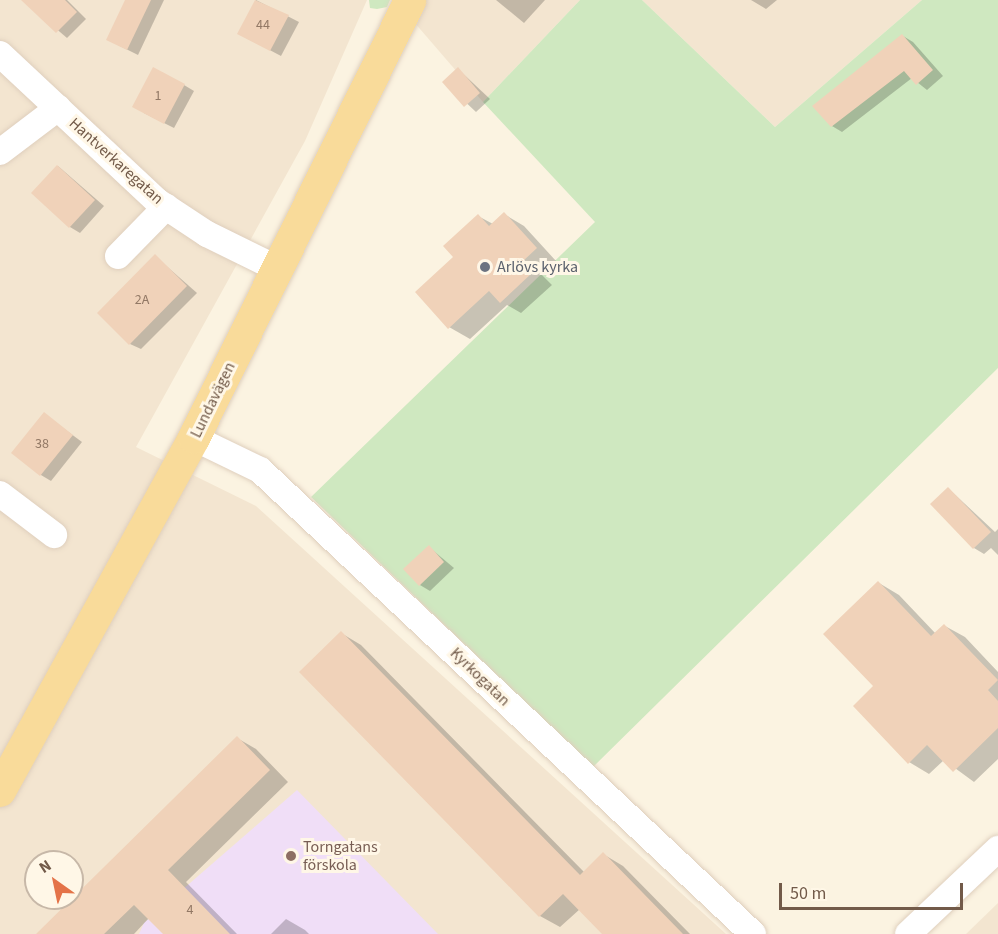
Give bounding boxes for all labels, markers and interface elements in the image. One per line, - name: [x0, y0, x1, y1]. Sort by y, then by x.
- house number: 44: [256, 17, 270, 33]
- house number: 1: [155, 88, 161, 104]
- street label: Hantverkaregatan: [65, 114, 167, 208]
- place label: Arlövs kyrka: [497, 257, 578, 277]
- marker: Arlövs kyrka: [478, 260, 492, 274]
- house number: 2A: [135, 292, 149, 308]
- street label: Lundavägen: [186, 359, 240, 441]
- house number: 38: [35, 436, 49, 452]
- street label: Kyrkogatan: [446, 644, 514, 710]
- place label: Torngatans förskola: [303, 837, 378, 875]
- marker: Torngatans förskola: [284, 849, 298, 863]
- north arrow: [24, 850, 84, 910]
- text: N: [35, 854, 56, 879]
- scale bar: [782, 871, 966, 909]
- text: 50 m: [790, 881, 826, 906]
- house number: 4: [187, 902, 193, 918]

